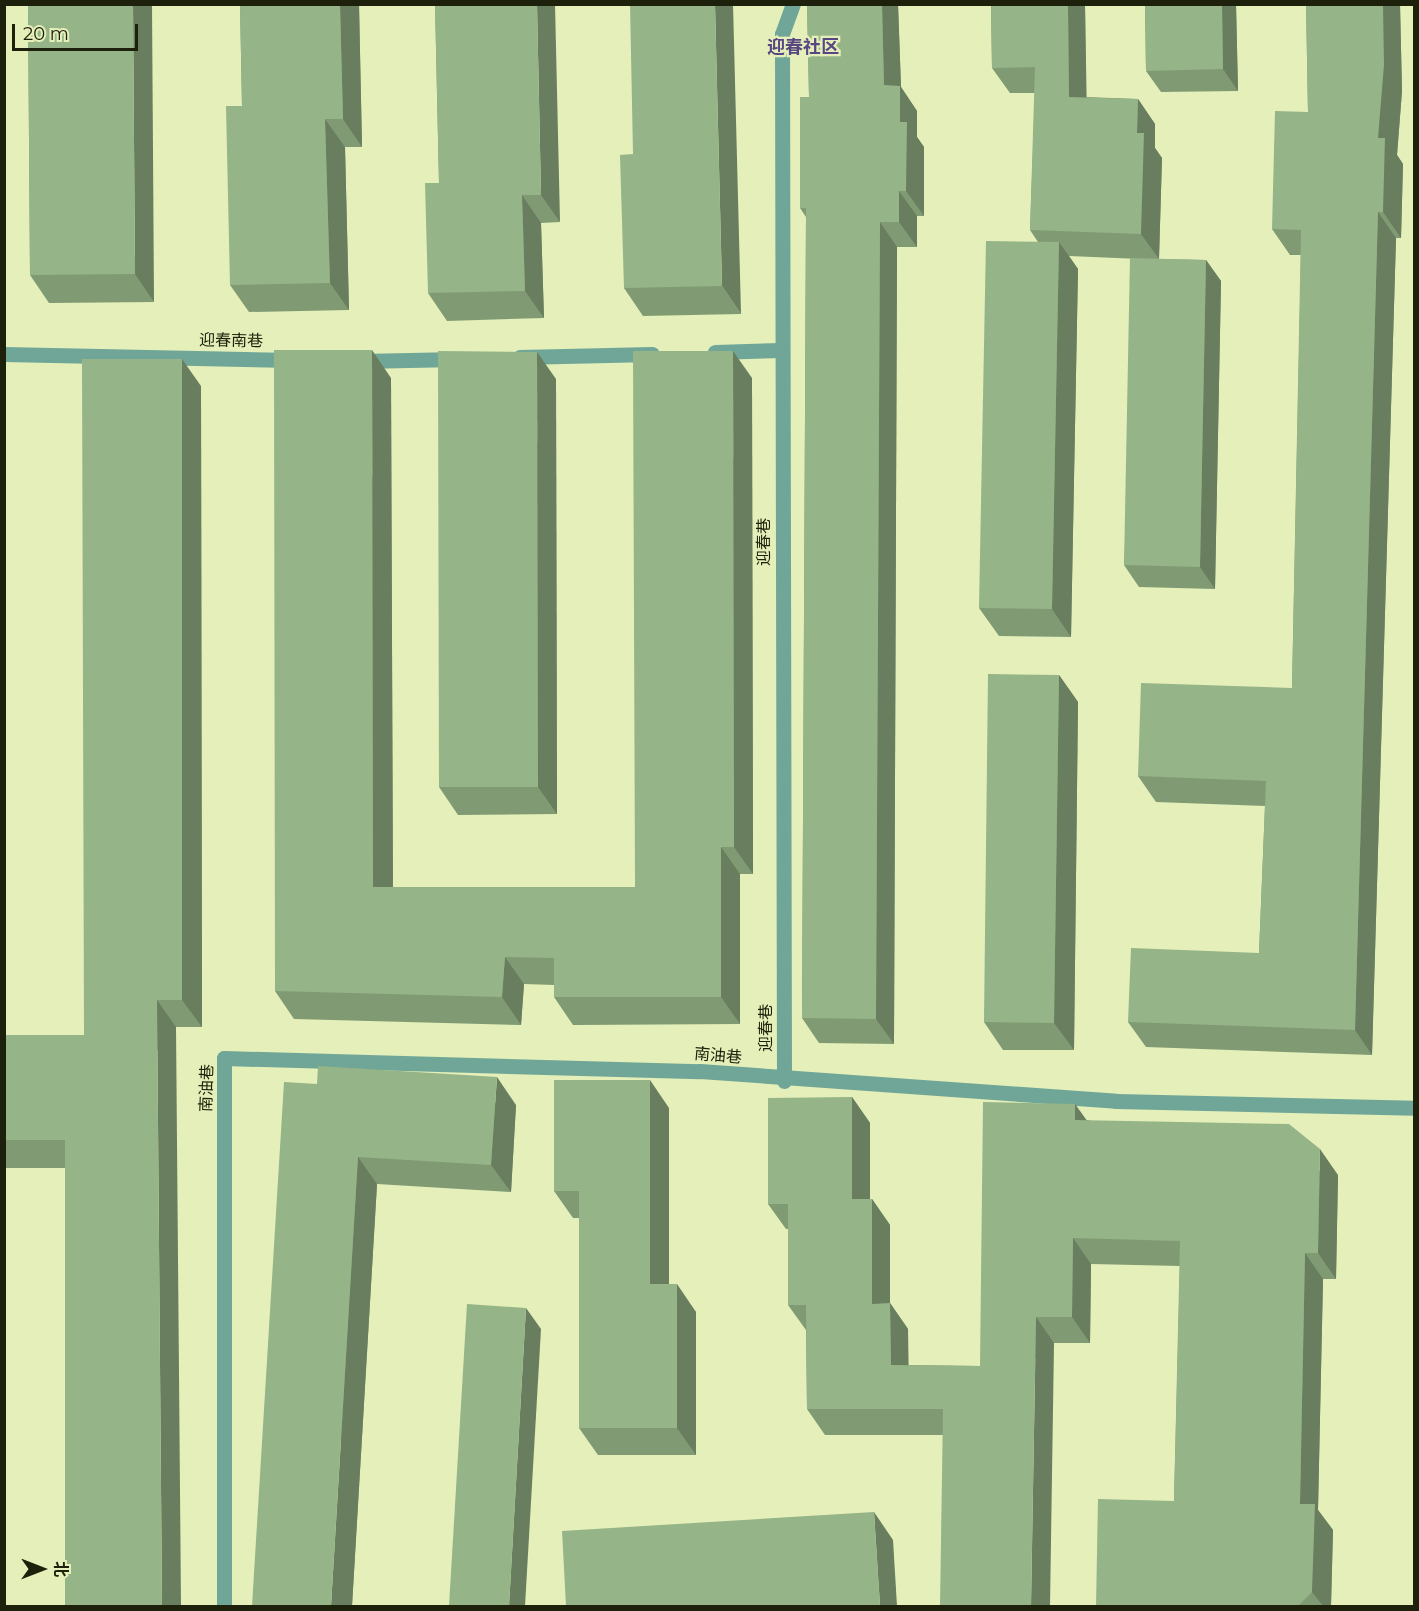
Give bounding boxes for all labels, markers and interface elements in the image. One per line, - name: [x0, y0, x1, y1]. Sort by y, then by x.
- scale bar: [15, 12, 141, 50]
- text: 20 m: [23, 23, 69, 45]
- district label: 迎春社区: [767, 36, 839, 58]
- street label: 迎春南巷: [199, 331, 263, 351]
- street label: 迎春巷: [754, 518, 774, 566]
- street label: 迎春巷: [756, 1004, 776, 1052]
- street label: 南油巷: [693, 1044, 743, 1068]
- street label: 南油巷: [197, 1064, 217, 1112]
- north arrow: [12, 1539, 72, 1599]
- text: 北: [51, 1561, 70, 1577]

